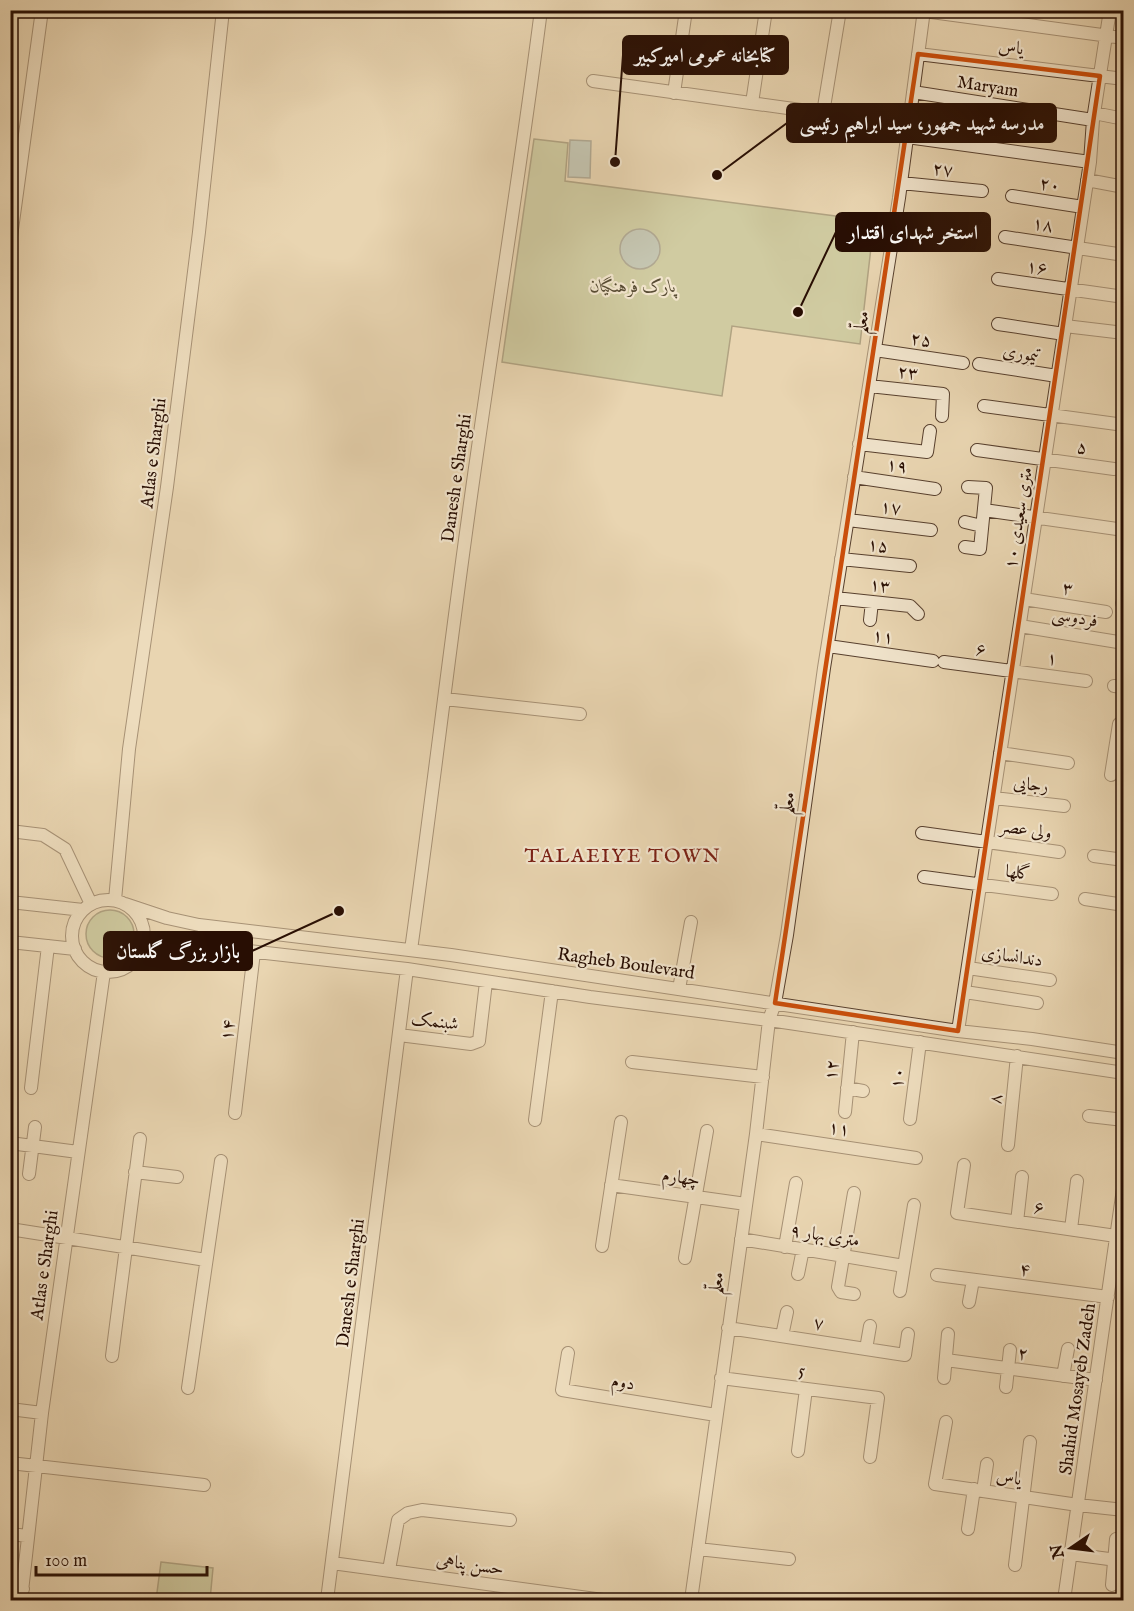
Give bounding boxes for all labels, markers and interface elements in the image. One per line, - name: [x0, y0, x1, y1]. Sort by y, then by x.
- callout: کتابخانه عمومی امیرکبیر: [623, 36, 788, 74]
- street label: یاس: [997, 36, 1026, 62]
- text: کتابخانه عمومی امیرکبیر: [633, 44, 775, 69]
- street label: Maryam: [955, 71, 1020, 104]
- callout: مدرسه شهید جمهور، سید ابراهیم رئیسی: [787, 104, 1056, 142]
- text: مدرسه شهید جمهور، سید ابراهیم رئیسی: [799, 112, 1045, 143]
- street label: ۲۷: [931, 158, 955, 183]
- street label: ۲۰: [1038, 172, 1062, 198]
- street label: ۱۸: [1031, 212, 1055, 238]
- callout: استخر شهدای اقتدار: [836, 213, 990, 251]
- text: استخر شهدای اقتدار: [846, 221, 978, 246]
- street label: ۱۶: [1025, 256, 1049, 281]
- park label: پارک فرهنگیان: [590, 276, 678, 299]
- street label: معلّم: [847, 309, 881, 336]
- street label: ۲۵: [909, 328, 933, 353]
- street label: تیموری: [1001, 340, 1042, 369]
- street label: ۲۳: [896, 361, 920, 386]
- street label: Atlas e Sharghi: [136, 397, 173, 511]
- street label: Danesh e Sharghi: [437, 412, 478, 544]
- street label: ۵: [1075, 436, 1089, 461]
- street label: ۱۹: [885, 454, 909, 479]
- street label: ۱۰ متری سعیدی: [1000, 466, 1039, 571]
- street label: ۱۷: [879, 496, 903, 521]
- street label: ۱۵: [866, 534, 890, 559]
- street label: ۱۳: [868, 574, 892, 599]
- street label: ۳: [1061, 577, 1075, 602]
- street label: فردوسی: [1050, 604, 1099, 633]
- street label: ۱۱: [871, 625, 895, 650]
- street label: ۶: [974, 638, 987, 663]
- street label: ۱: [1045, 647, 1059, 672]
- street label: رجایی: [1012, 772, 1050, 799]
- street label: معلّم: [774, 790, 806, 817]
- street label: ولی عصر: [997, 815, 1053, 845]
- district label: TALAEIYE TOWN: [525, 844, 721, 869]
- street label: گلها: [1004, 860, 1032, 886]
- callout: بازار بزرگ گلستان: [104, 932, 252, 970]
- text: بازار بزرگ گلستان: [116, 939, 240, 965]
- street label: دندانسازی: [980, 942, 1044, 973]
- street label: Ragheb Boulevard: [556, 943, 696, 986]
- street label: شبنمک: [410, 1008, 460, 1037]
- street label: ۱۴: [216, 1018, 241, 1042]
- street label: ۱۲: [820, 1058, 845, 1082]
- street label: ۱۰: [886, 1066, 911, 1090]
- street label: ۸: [985, 1093, 1008, 1106]
- street label: ۱۱: [827, 1117, 851, 1142]
- street label: چهارم: [660, 1164, 701, 1196]
- street label: ۶: [1032, 1196, 1046, 1221]
- street label: Atlas e Sharghi: [26, 1209, 65, 1323]
- street label: Danesh e Sharghi: [332, 1217, 371, 1349]
- street label: ۹ متری بهار: [788, 1220, 861, 1253]
- street label: ۴: [1018, 1258, 1031, 1283]
- street label: معلّم: [703, 1270, 735, 1297]
- street label: Shahid Mosayeb Zadeh: [1055, 1301, 1102, 1477]
- street label: ۷: [812, 1312, 826, 1337]
- street label: ۲: [1016, 1342, 1030, 1367]
- street label: 5: [797, 1360, 807, 1383]
- street label: دوم: [609, 1370, 636, 1400]
- street label: یاس: [994, 1465, 1025, 1492]
- north arrow: [1041, 1518, 1101, 1578]
- scale bar: [36, 1539, 207, 1577]
- text: N: [1047, 1542, 1070, 1561]
- street label: حسن پناهی: [434, 1549, 505, 1583]
- text: 100 m: [45, 1550, 87, 1573]

